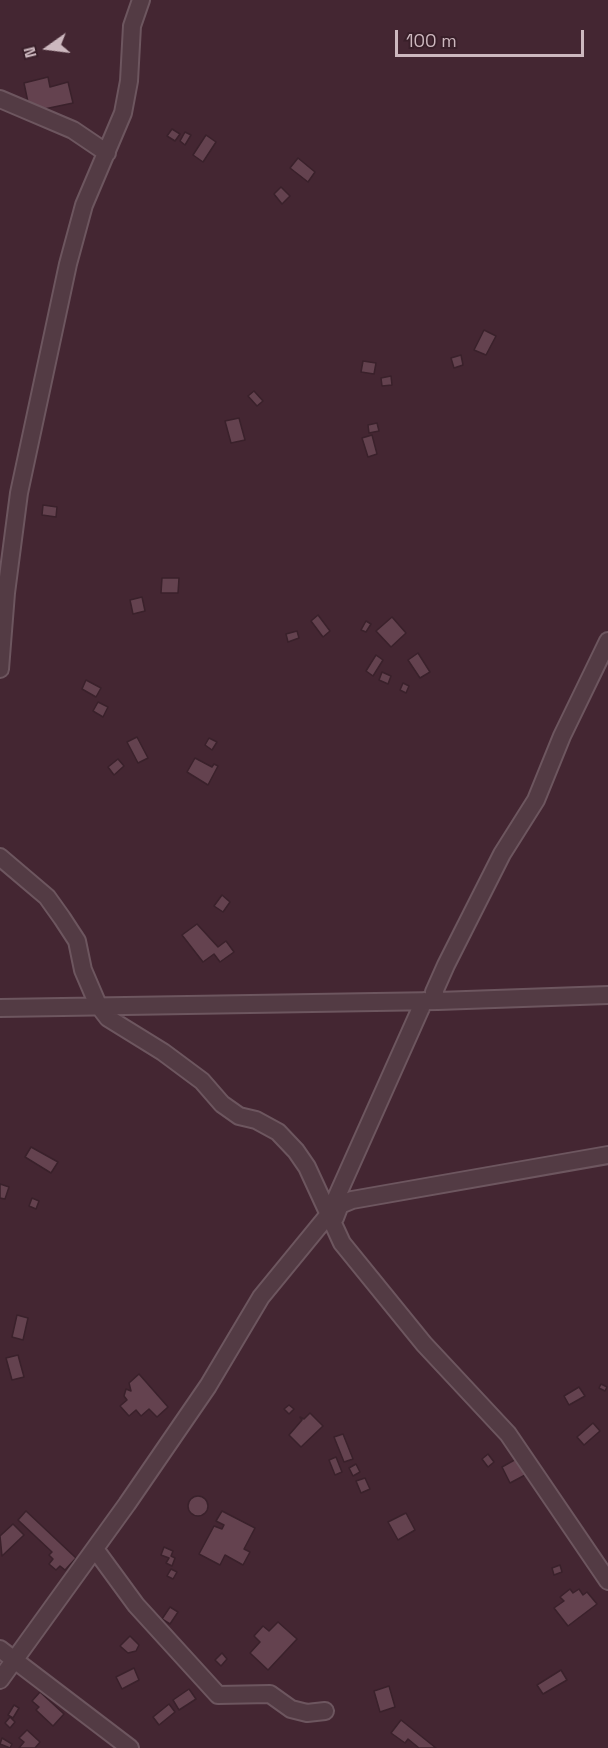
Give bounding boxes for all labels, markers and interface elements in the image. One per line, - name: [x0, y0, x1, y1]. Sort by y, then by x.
- north arrow: [18, 18, 78, 78]
- scale bar: [398, 18, 587, 56]
- text: 100 m: [406, 29, 457, 52]
- text: N: [19, 45, 42, 60]

